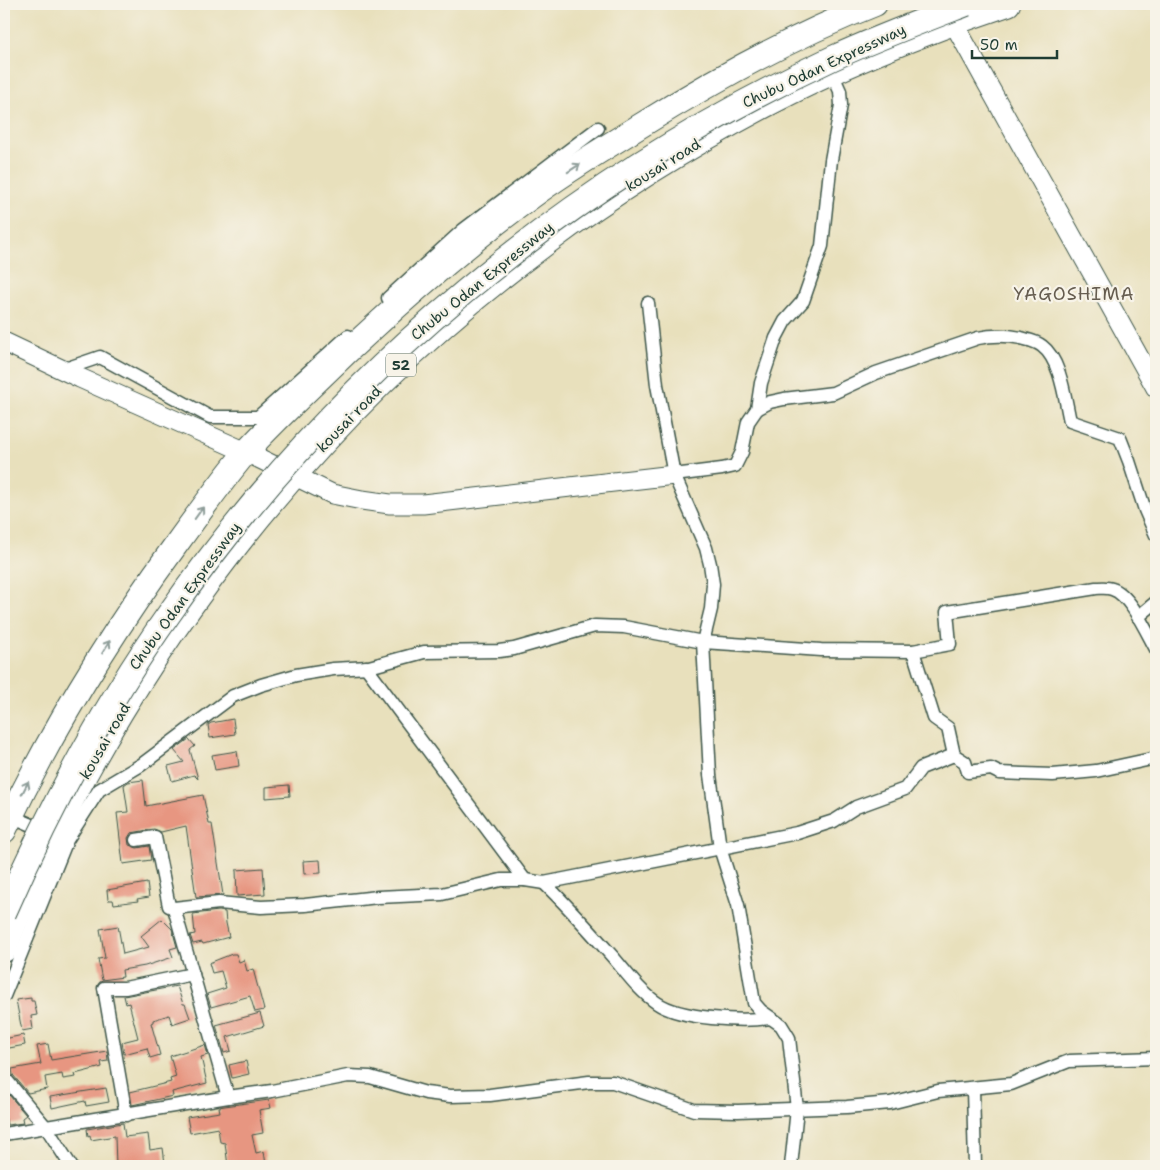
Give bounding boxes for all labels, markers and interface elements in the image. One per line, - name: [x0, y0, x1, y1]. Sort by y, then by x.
- street label: Chubu Odan Expressway: [739, 19, 909, 113]
- scale bar: [972, 28, 1058, 60]
- text: 50 m: [980, 35, 1018, 55]
- street label: kousai road: [621, 134, 705, 196]
- one-way arrow: [567, 163, 581, 173]
- street label: Chubu Odan Expressway: [407, 217, 557, 345]
- district label: YAGOSHIMA: [1013, 282, 1135, 306]
- road number: 52: [386, 354, 416, 376]
- street label: kousai road: [312, 381, 386, 457]
- one-way arrow: [193, 507, 204, 520]
- street label: Chubu Odan Expressway: [125, 518, 245, 674]
- one-way arrow: [102, 640, 112, 654]
- street label: kousai road: [75, 699, 135, 783]
- one-way arrow: [21, 781, 30, 796]

